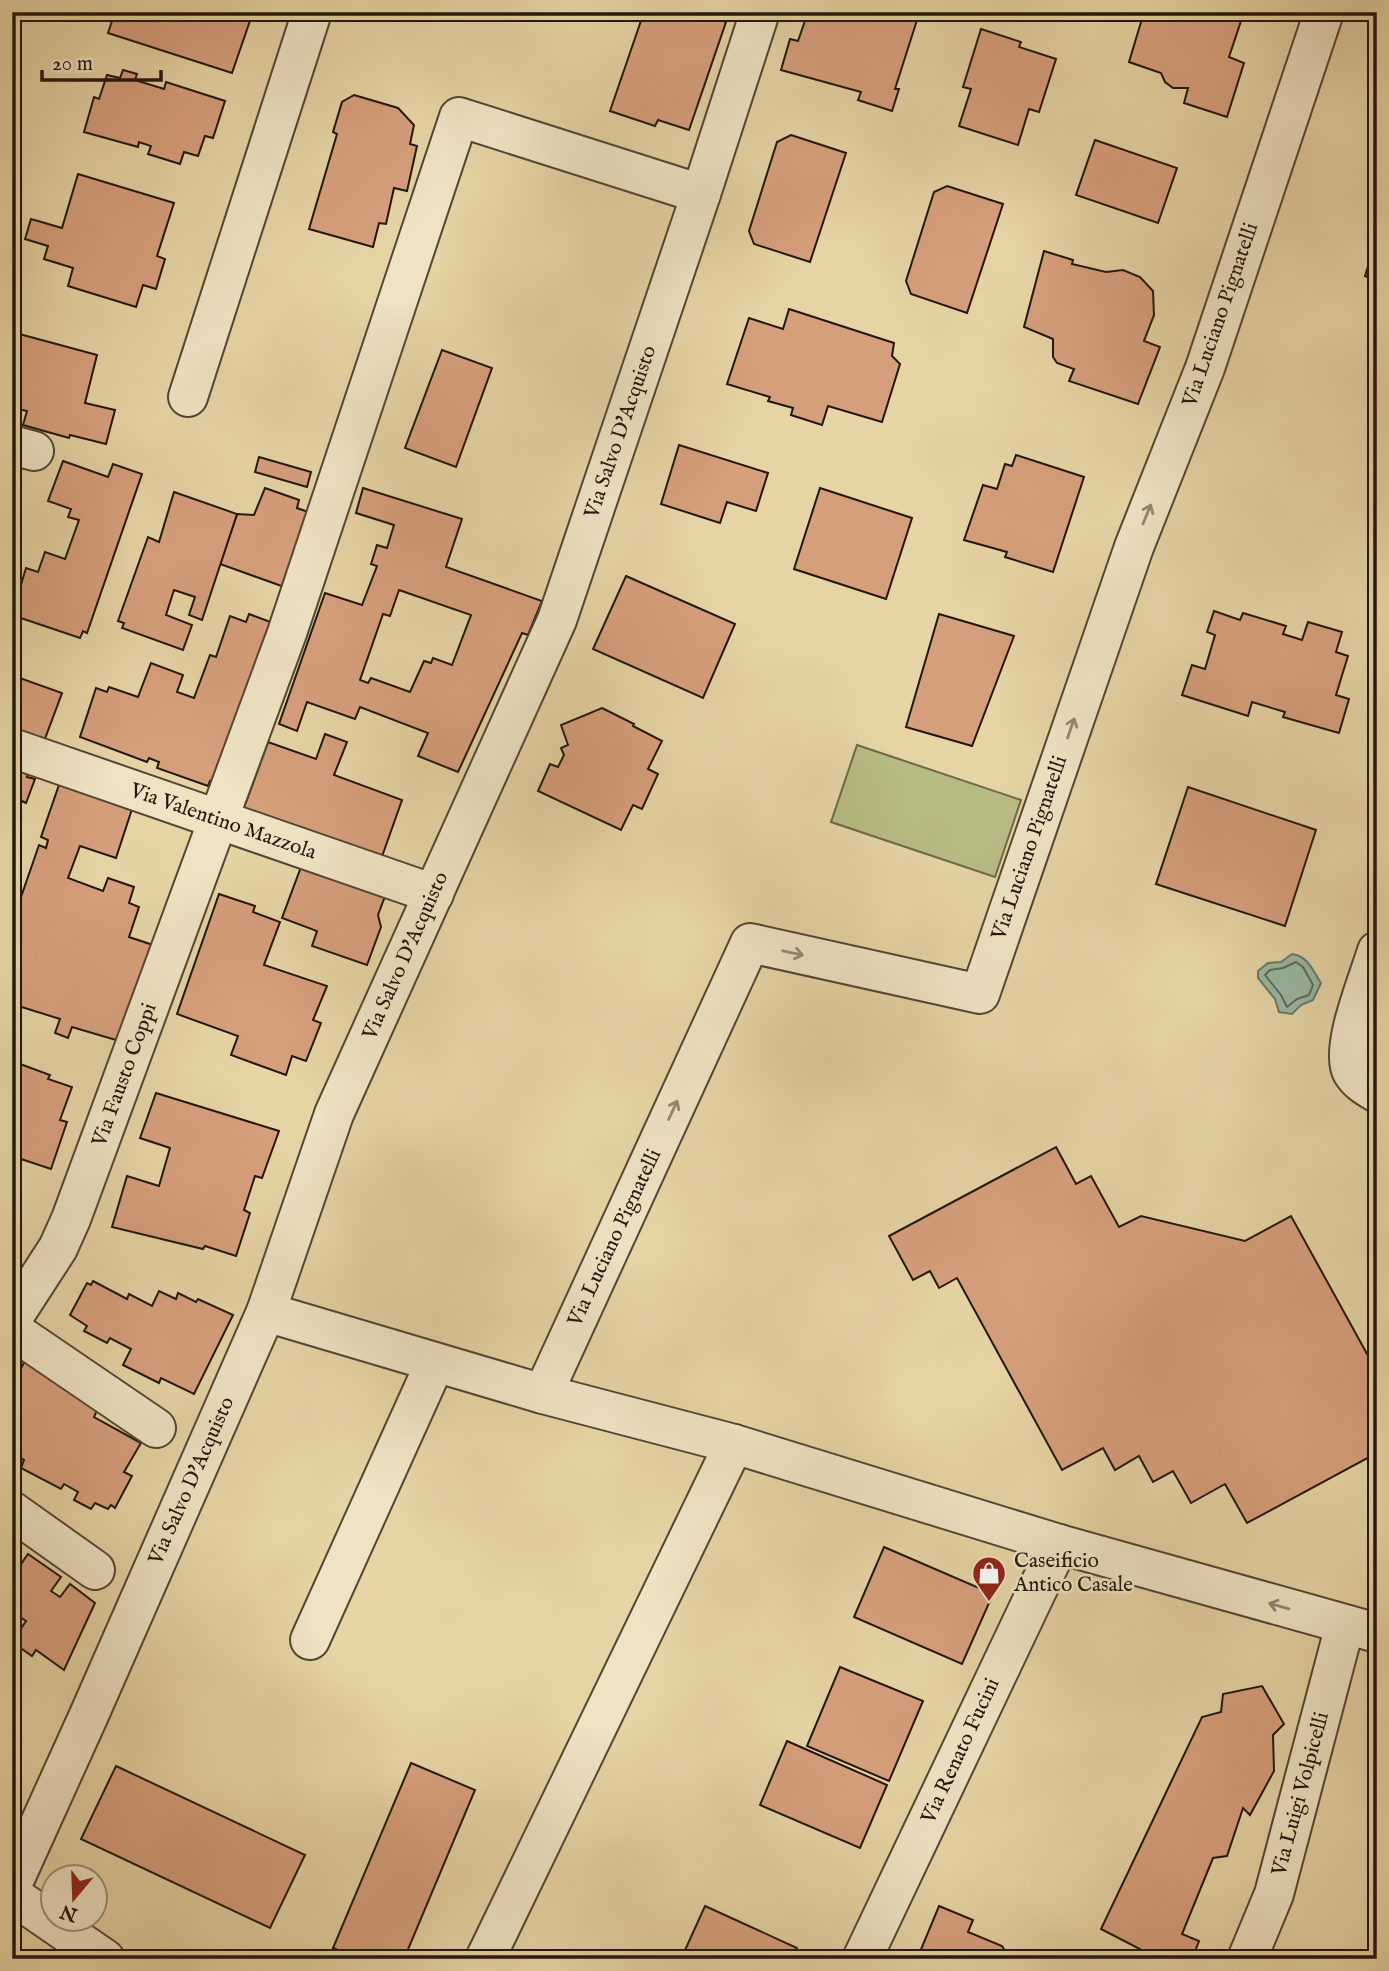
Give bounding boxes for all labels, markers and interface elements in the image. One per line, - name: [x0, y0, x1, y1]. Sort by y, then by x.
- scale bar: [42, 38, 161, 82]
- text: 20 m: [52, 51, 93, 78]
- street label: Via Luciano Pignatelli: [1176, 219, 1265, 412]
- street label: Via Salvo D'Acquisto: [578, 342, 663, 523]
- one-way arrow: [1141, 504, 1154, 525]
- one-way arrow: [1066, 718, 1078, 740]
- street label: Via Luciano Pignatelli: [985, 752, 1074, 945]
- street label: Via Valentino Mazzola: [125, 777, 321, 867]
- street label: Via Salvo D'Acquisto: [356, 868, 455, 1045]
- one-way arrow: [781, 946, 804, 960]
- street label: Via Fausto Coppi: [86, 999, 164, 1152]
- one-way arrow: [667, 1099, 680, 1121]
- street label: Via Luciano Pignatelli: [562, 1145, 668, 1332]
- street label: Via Salvo D'Acquisto: [142, 1393, 241, 1570]
- place label: Caseificio Antico Casale: [1013, 1548, 1133, 1599]
- shop icon: Caseificio Antico Casale: [970, 1554, 1008, 1603]
- one-way arrow: [1268, 1599, 1290, 1612]
- street label: Via Renato Fucini: [915, 1674, 1006, 1829]
- street label: Via Luigi Volpicelli: [1266, 1709, 1336, 1880]
- north arrow: [38, 1862, 108, 1932]
- text: N: [57, 1898, 82, 1927]

